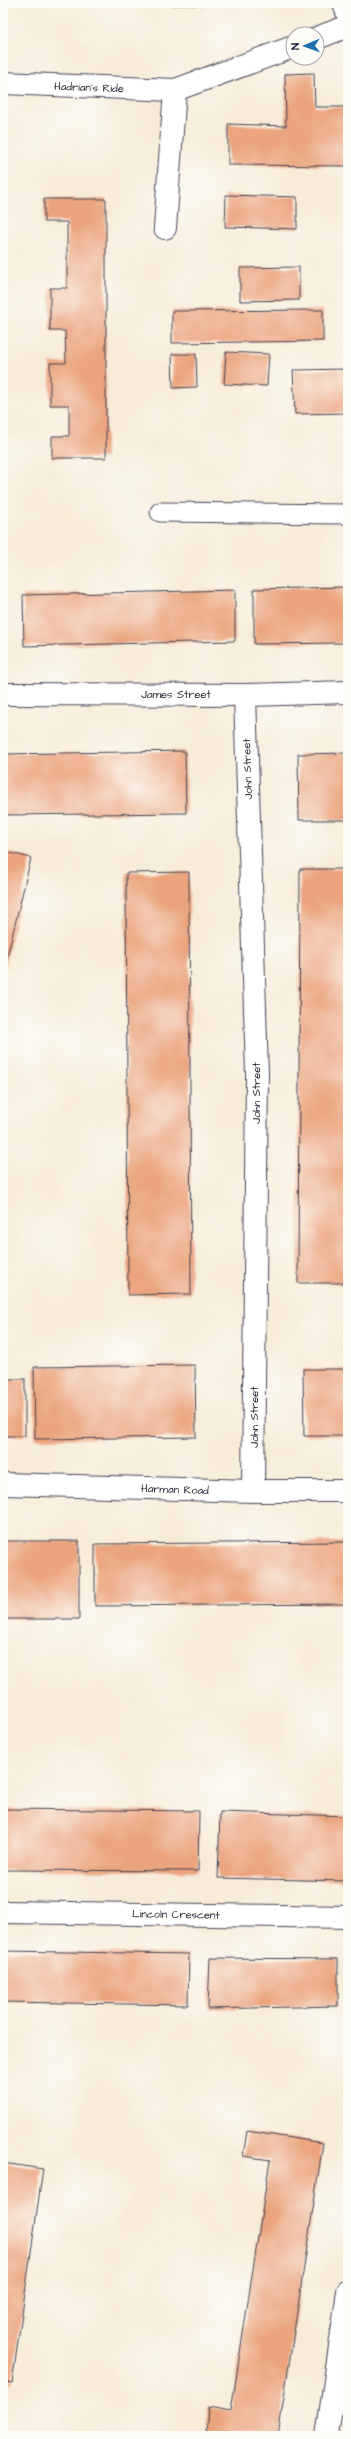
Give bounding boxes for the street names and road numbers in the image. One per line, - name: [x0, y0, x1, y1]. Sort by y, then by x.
- street label: Hadrian's Ride: [54, 79, 124, 96]
- street label: James Street: [141, 687, 211, 702]
- street label: John Street: [239, 738, 256, 800]
- street label: John Street: [249, 1062, 264, 1124]
- street label: John Street: [247, 1386, 262, 1448]
- street label: Harman Road: [141, 1481, 209, 1498]
- street label: Lincoln Crescent: [132, 1906, 221, 1923]

